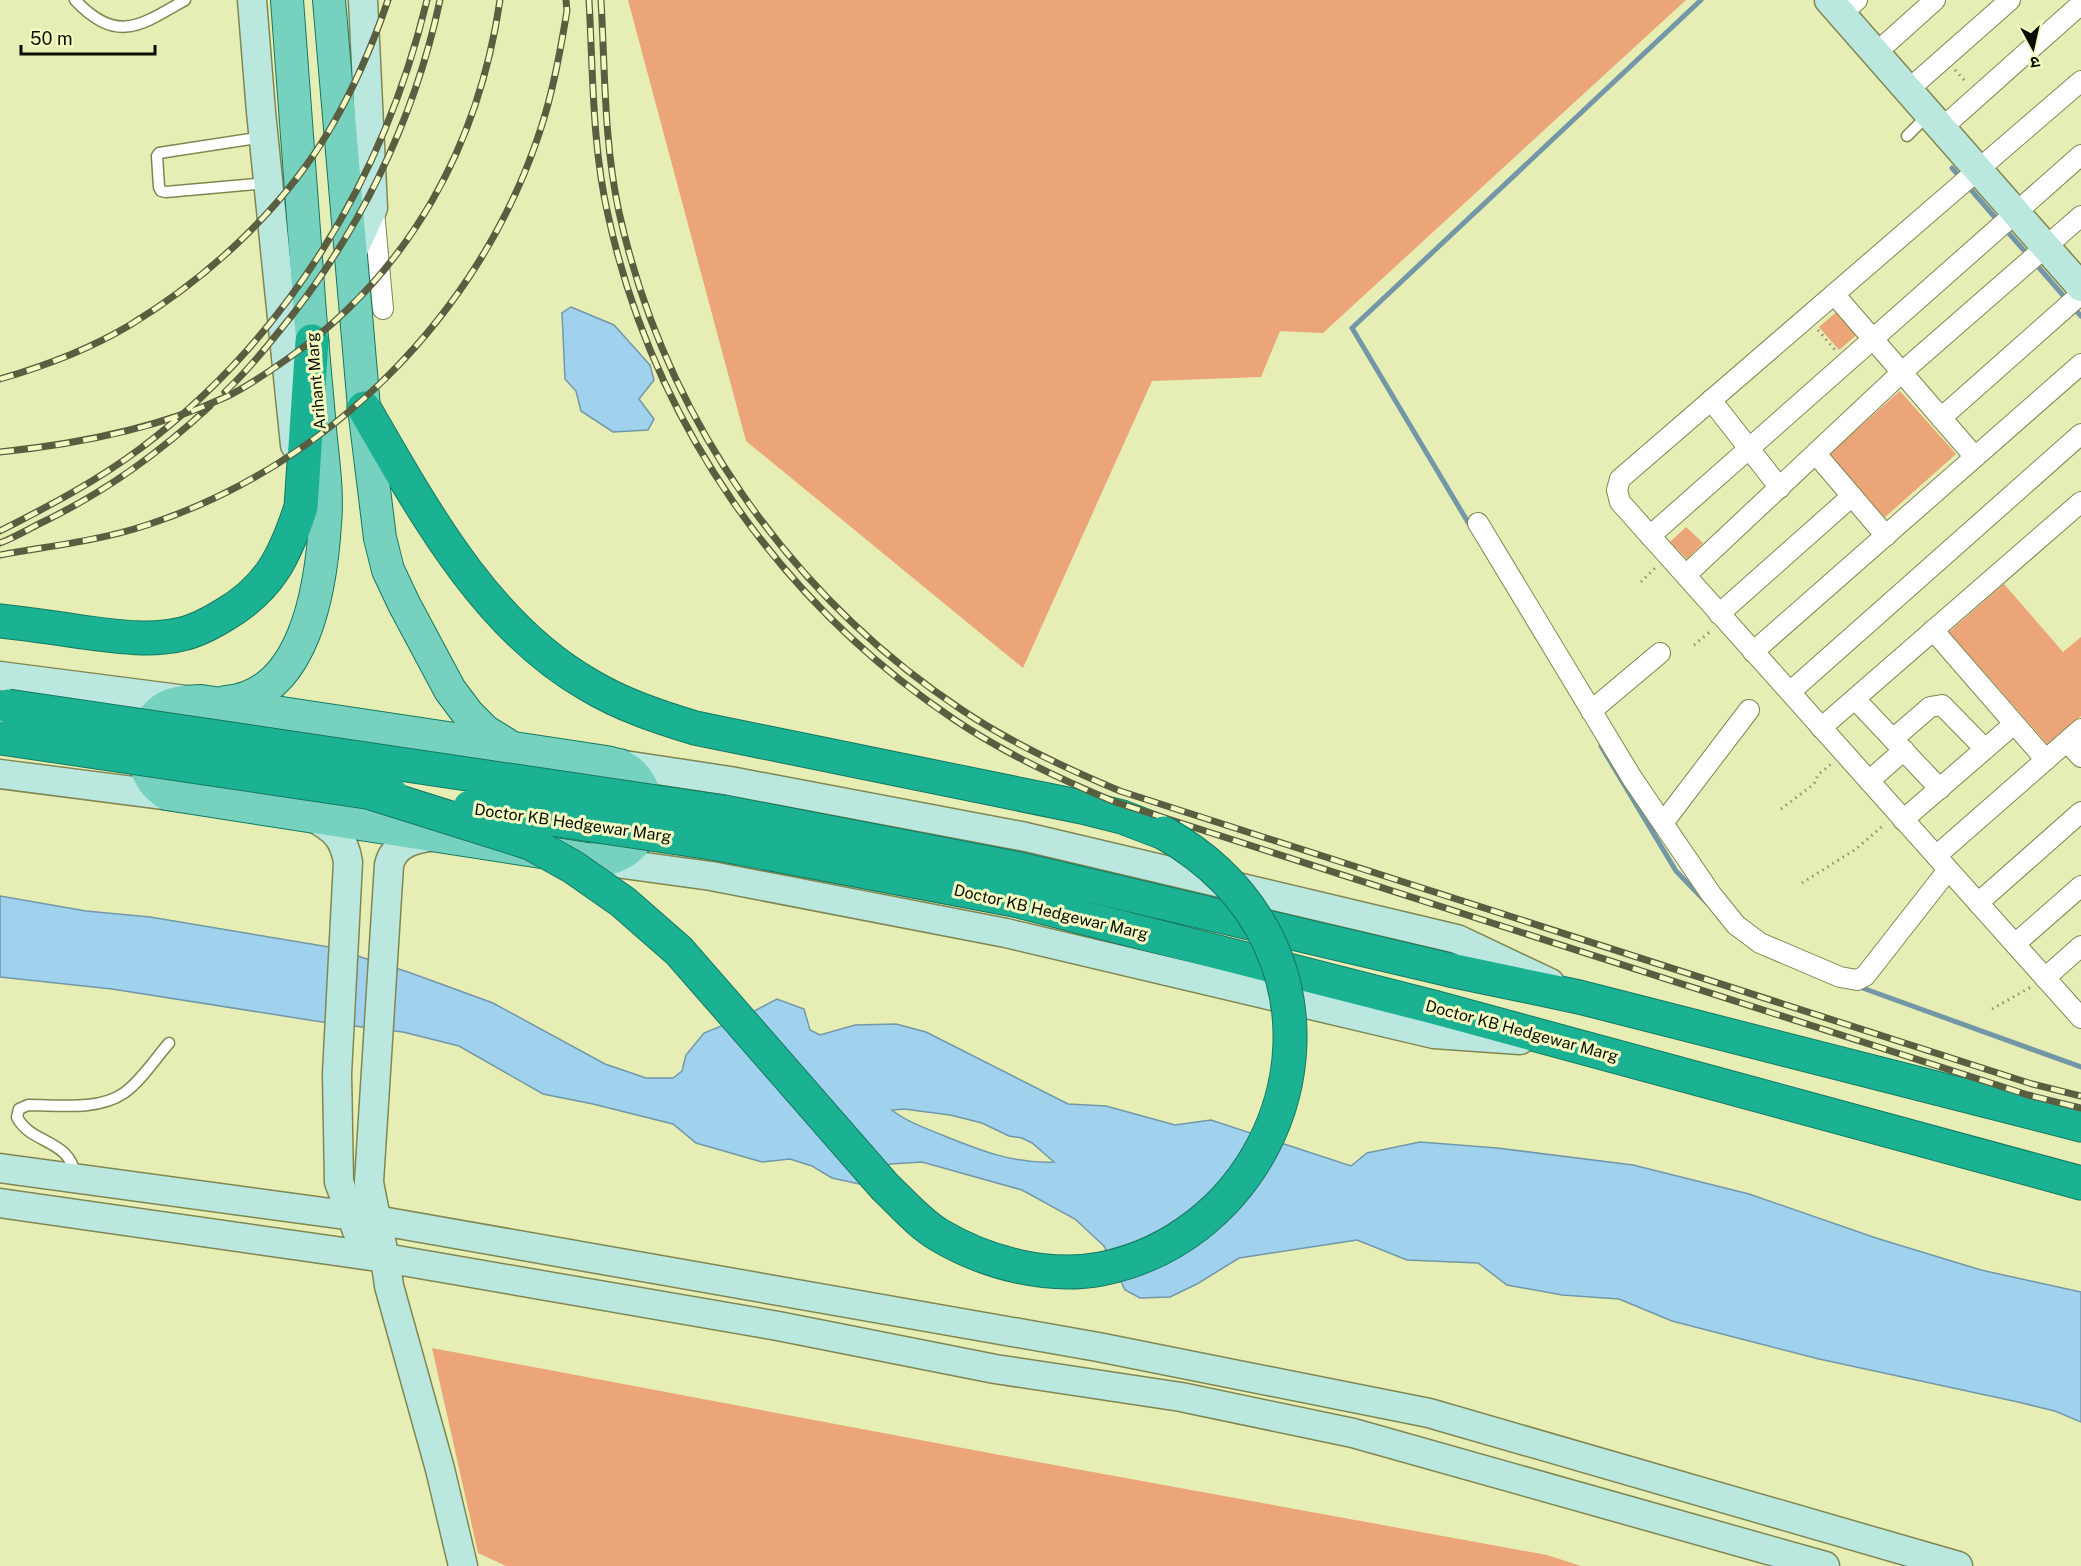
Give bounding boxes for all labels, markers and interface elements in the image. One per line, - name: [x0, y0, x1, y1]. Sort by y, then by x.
- scale bar: [21, 18, 154, 56]
- north arrow: [2003, 18, 2063, 78]
- text: 50 m: [30, 28, 73, 49]
- text: उ: [2028, 52, 2041, 73]
- street label: Arihant Marg: [302, 331, 330, 430]
- street label: Doctor KB Hedgewar Marg: [473, 800, 673, 846]
- street label: Doctor KB Hedgewar Marg: [952, 880, 1150, 944]
- street label: Doctor KB Hedgewar Marg: [1424, 996, 1620, 1066]

